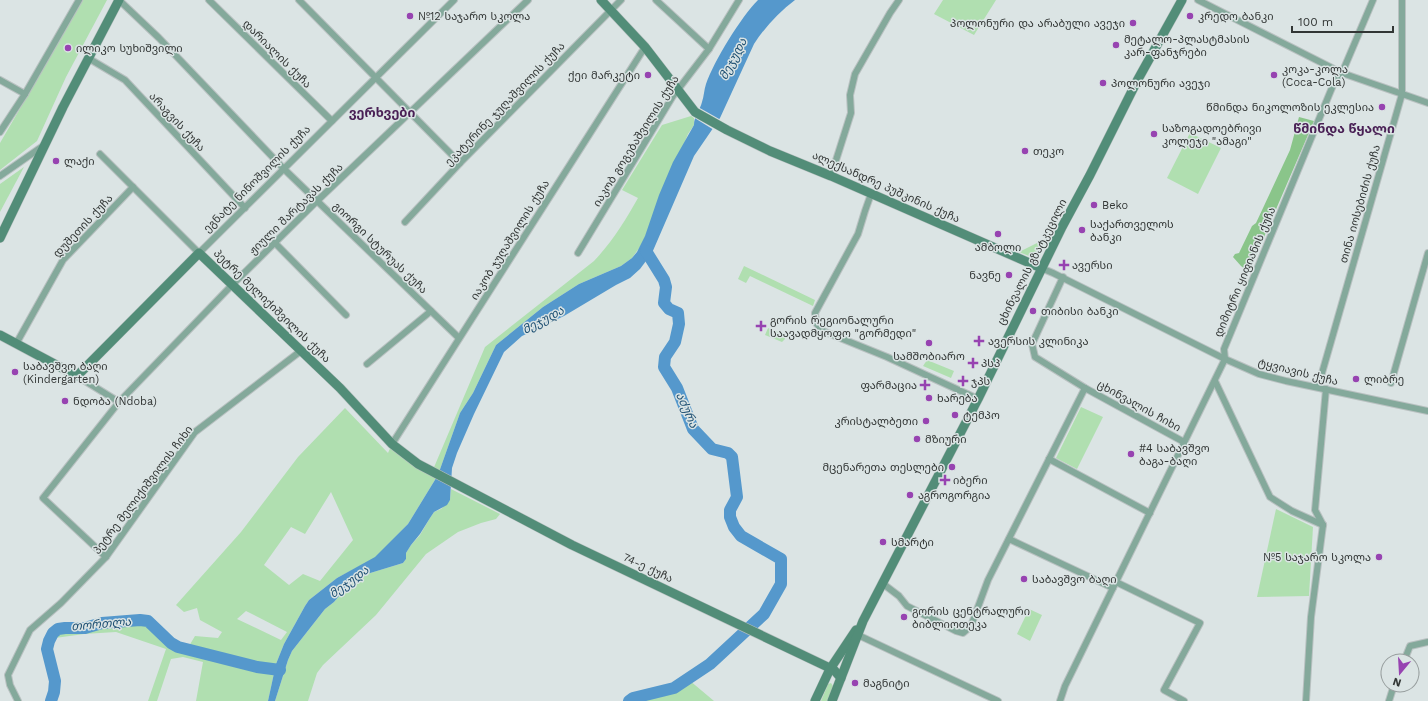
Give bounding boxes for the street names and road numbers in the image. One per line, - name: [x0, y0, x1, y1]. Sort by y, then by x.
- street label: დარიალის ქუჩა: [240, 17, 314, 91]
- street label: ეკატერინე ჯუღაშვილის ქუჩა: [442, 40, 568, 168]
- street label: იაკობ გოგებაშვილის ქუჩა: [590, 73, 682, 209]
- street label: არაგვის ქუჩა: [146, 90, 208, 154]
- street label: ეგნატე ნინოშვილის ქუჩა: [201, 123, 313, 235]
- street label: თინა იოსებიძის ქუჩა: [1337, 143, 1383, 265]
- street label: ალექსანდრე პუშკინის ქუჩა: [810, 149, 962, 225]
- street label: ჟიული შარტავას ქუჩა: [246, 161, 346, 257]
- street label: იაკობ ჯუღაშვილის ქუჩა: [468, 178, 552, 302]
- street label: დუშეთის ქუჩა: [51, 192, 115, 260]
- street label: ცხინვალის გზატკეცილი: [995, 197, 1069, 327]
- street label: გიორგი სტურუას ქუჩა: [330, 200, 430, 296]
- street label: დიმიტრი ყიფიანის ქუჩა: [1212, 205, 1278, 339]
- street label: პეტრე მელიქიშვილის ქუჩა: [211, 247, 333, 365]
- street label: ტყვიავის ქუჩა: [1257, 356, 1339, 388]
- street label: ცხინვალის ჩიხი: [1095, 378, 1183, 434]
- street label: პეტრე მელიქიშვილის ჩიხი: [90, 423, 196, 557]
- street label: 74-ე ქუჩა: [621, 551, 675, 585]

